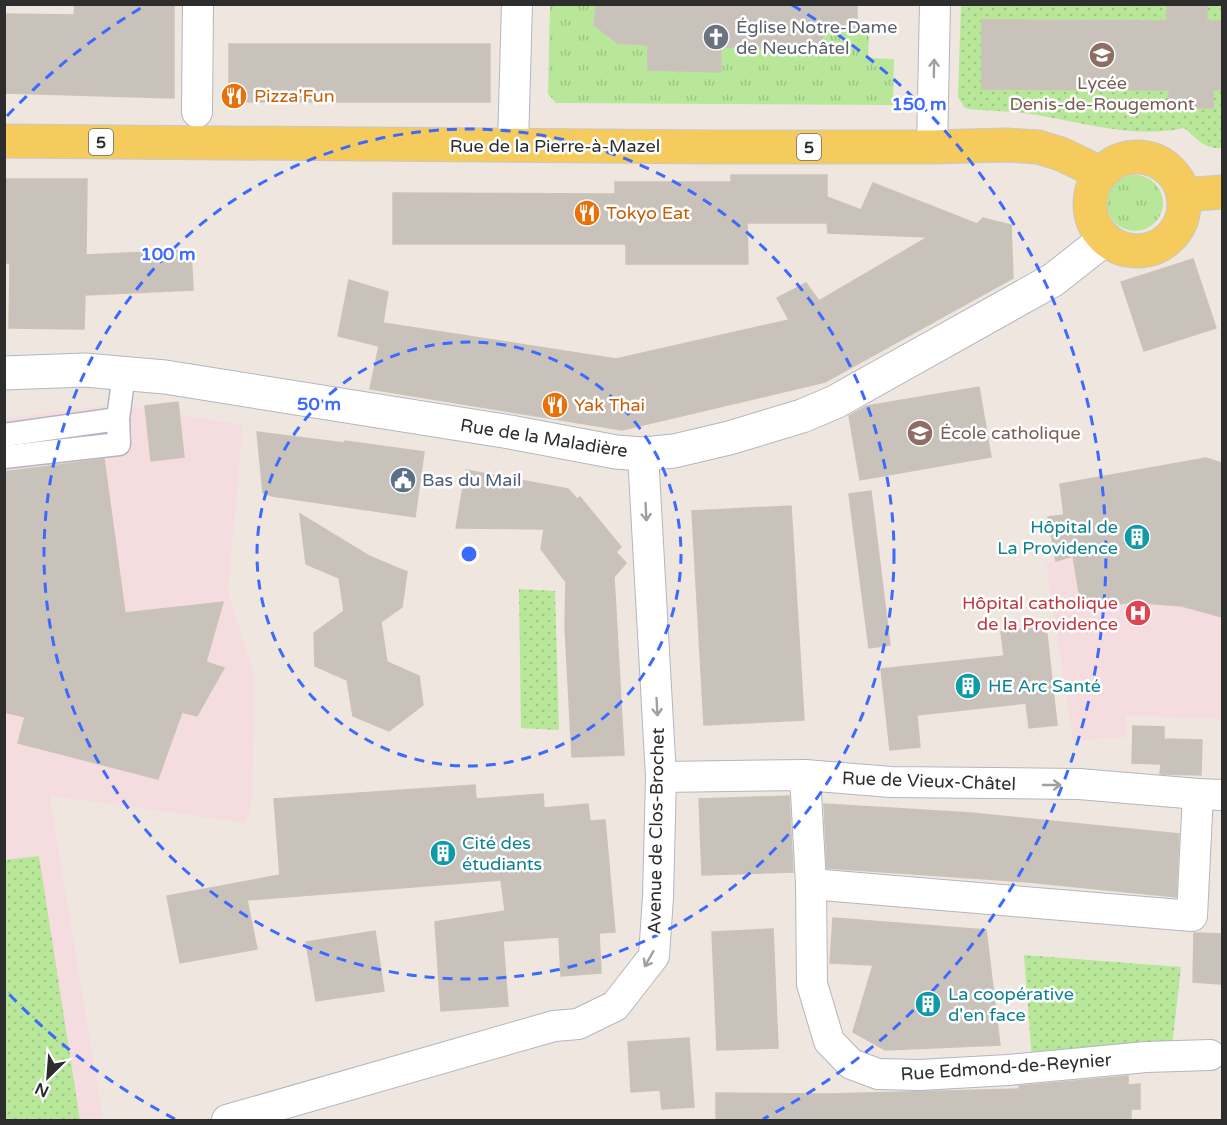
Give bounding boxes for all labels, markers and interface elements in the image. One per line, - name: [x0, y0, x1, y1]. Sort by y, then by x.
- place label: Église Notre-Dame de Neuchâtel: [736, 16, 897, 59]
- church icon: Église Notre-Dame de Neuchâtel: [701, 22, 731, 52]
- school or university icon: Lycée Denis-de-Rougemont: [1087, 40, 1117, 70]
- one-way arrow: [928, 58, 940, 78]
- place label: Lycée Denis-de-Rougemont: [1009, 72, 1195, 115]
- restaurant icon: Pizza'Fun: [219, 81, 249, 111]
- place label: Pizza'Fun: [254, 85, 335, 107]
- text: 150 m: [891, 93, 947, 115]
- road number: 5: [89, 129, 113, 155]
- road number: 5: [797, 134, 821, 160]
- street label: Rue de la Pierre-à-Mazel: [450, 135, 660, 157]
- restaurant icon: Tokyo Eat: [572, 198, 602, 228]
- place label: Tokyo Eat: [606, 202, 690, 224]
- text: 100 m: [140, 243, 196, 265]
- restaurant icon: Yak Thai: [540, 390, 570, 420]
- text: 50 m: [297, 393, 341, 415]
- place label: Yak Thai: [574, 394, 645, 416]
- street label: Rue de la Maladière: [459, 414, 629, 462]
- school or university icon: École catholique: [905, 418, 935, 448]
- place label: École catholique: [940, 422, 1081, 444]
- public building icon: Bas du Mail: [388, 465, 418, 495]
- place label: Bas du Mail: [422, 469, 521, 491]
- one-way arrow: [641, 502, 652, 522]
- place label: Hôpital de La Providence: [997, 516, 1118, 559]
- building icon: Hôpital de La Providence: [1122, 522, 1152, 552]
- centre of rings: [459, 544, 479, 564]
- place label: Hôpital catholique de la Providence: [962, 592, 1118, 635]
- hospital icon: Hôpital catholique de la Providence: [1123, 598, 1153, 628]
- building icon: HE Arc Santé: [953, 671, 983, 701]
- place label: HE Arc Santé: [988, 675, 1101, 697]
- one-way arrow: [652, 696, 663, 716]
- street label: Avenue de Clos-Brochet: [643, 727, 669, 935]
- street label: Rue de Vieux-Châtel: [842, 767, 1016, 795]
- one-way arrow: [1041, 779, 1061, 791]
- place label: Cité des étudiants: [462, 832, 542, 875]
- building icon: Cité des étudiants: [428, 838, 458, 868]
- one-way arrow: [643, 950, 655, 967]
- place label: La coopérative d'en face: [948, 983, 1074, 1026]
- building icon: La coopérative d'en face: [913, 989, 943, 1019]
- north arrow: [18, 1047, 78, 1107]
- street label: Rue Edmond-de-Reynier: [900, 1049, 1112, 1085]
- text: N: [32, 1078, 52, 1101]

